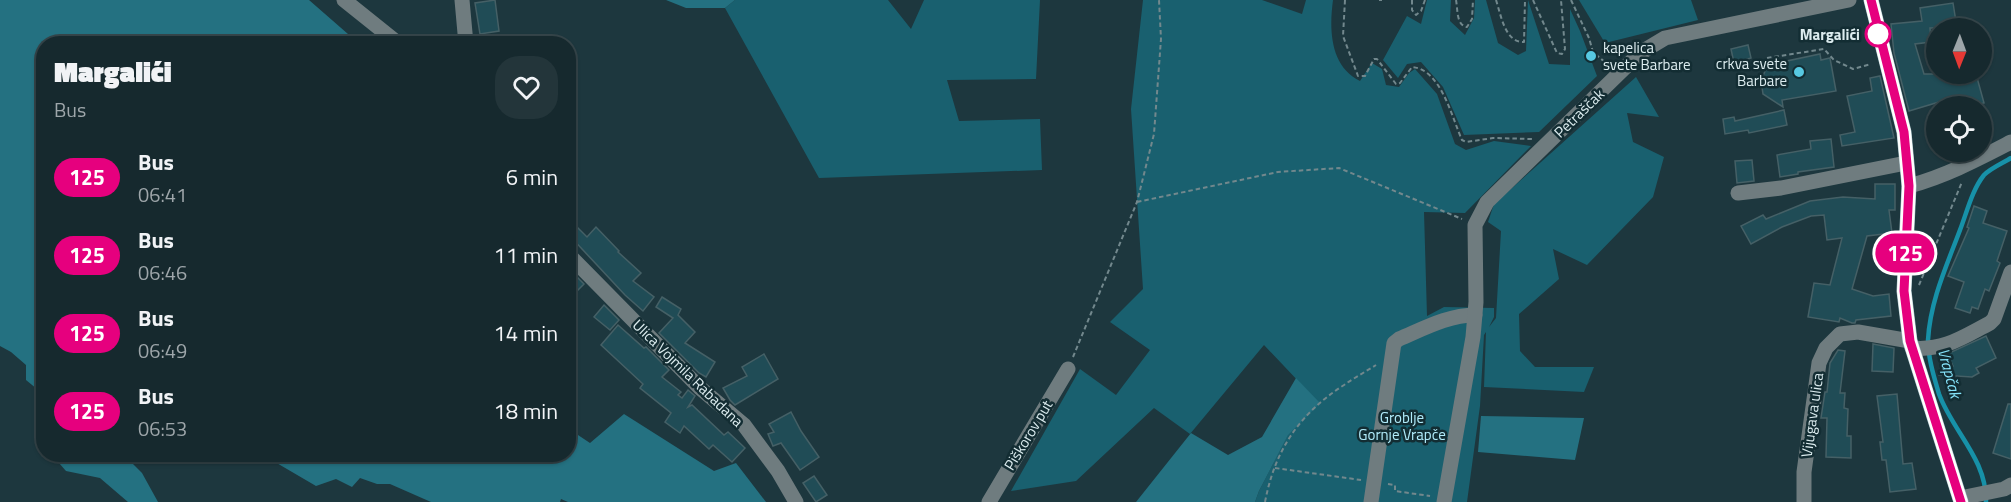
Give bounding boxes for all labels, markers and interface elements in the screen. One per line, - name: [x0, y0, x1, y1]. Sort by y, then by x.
- north arrow: [1926, 18, 1992, 84]
- map controls: [1926, 18, 1992, 162]
- marker: Margalići: [1865, 21, 1891, 47]
- place label: Margalići: [1800, 23, 1860, 46]
- place label: kapelica svete Barbare: [1603, 36, 1691, 76]
- marker: kapelica svete Barbare: [1584, 49, 1598, 63]
- text: Margalići: [54, 50, 172, 93]
- place label: crkva svete Barbare: [1716, 52, 1787, 92]
- button: heart: [495, 56, 558, 119]
- marker: crkva svete Barbare: [1792, 65, 1806, 79]
- street label: Petraščak: [1549, 83, 1609, 143]
- text: Bus: [54, 94, 86, 125]
- button: locate: [1926, 96, 1992, 162]
- text: Bus: [138, 145, 174, 179]
- text: 6 min: [506, 160, 558, 194]
- text: 125: [69, 161, 105, 193]
- text: 06:41: [138, 179, 187, 210]
- text: Bus: [138, 223, 174, 257]
- line badge: 125: [1870, 234, 1940, 272]
- text: 125: [1887, 237, 1923, 269]
- text: 11 min: [493, 238, 558, 272]
- text: 125: [69, 239, 105, 271]
- text: 06:46: [138, 257, 187, 288]
- text: Bus: [138, 301, 174, 335]
- street label: Ulica Vojmila Rabadana: [627, 314, 749, 432]
- text: 14 min: [493, 316, 558, 350]
- text: 125: [69, 317, 105, 349]
- text: 06:49: [138, 335, 187, 366]
- water label: Vrapčak: [1932, 345, 1969, 402]
- street label: Vijugava ulica: [1795, 371, 1829, 459]
- text: Bus: [138, 379, 174, 413]
- text: 18 min: [493, 394, 558, 428]
- text: 125: [69, 395, 105, 427]
- street label: Piškorov put: [998, 395, 1058, 475]
- park label: Groblje Gornje Vrapče: [1358, 406, 1446, 446]
- text: 06:53: [138, 413, 187, 444]

